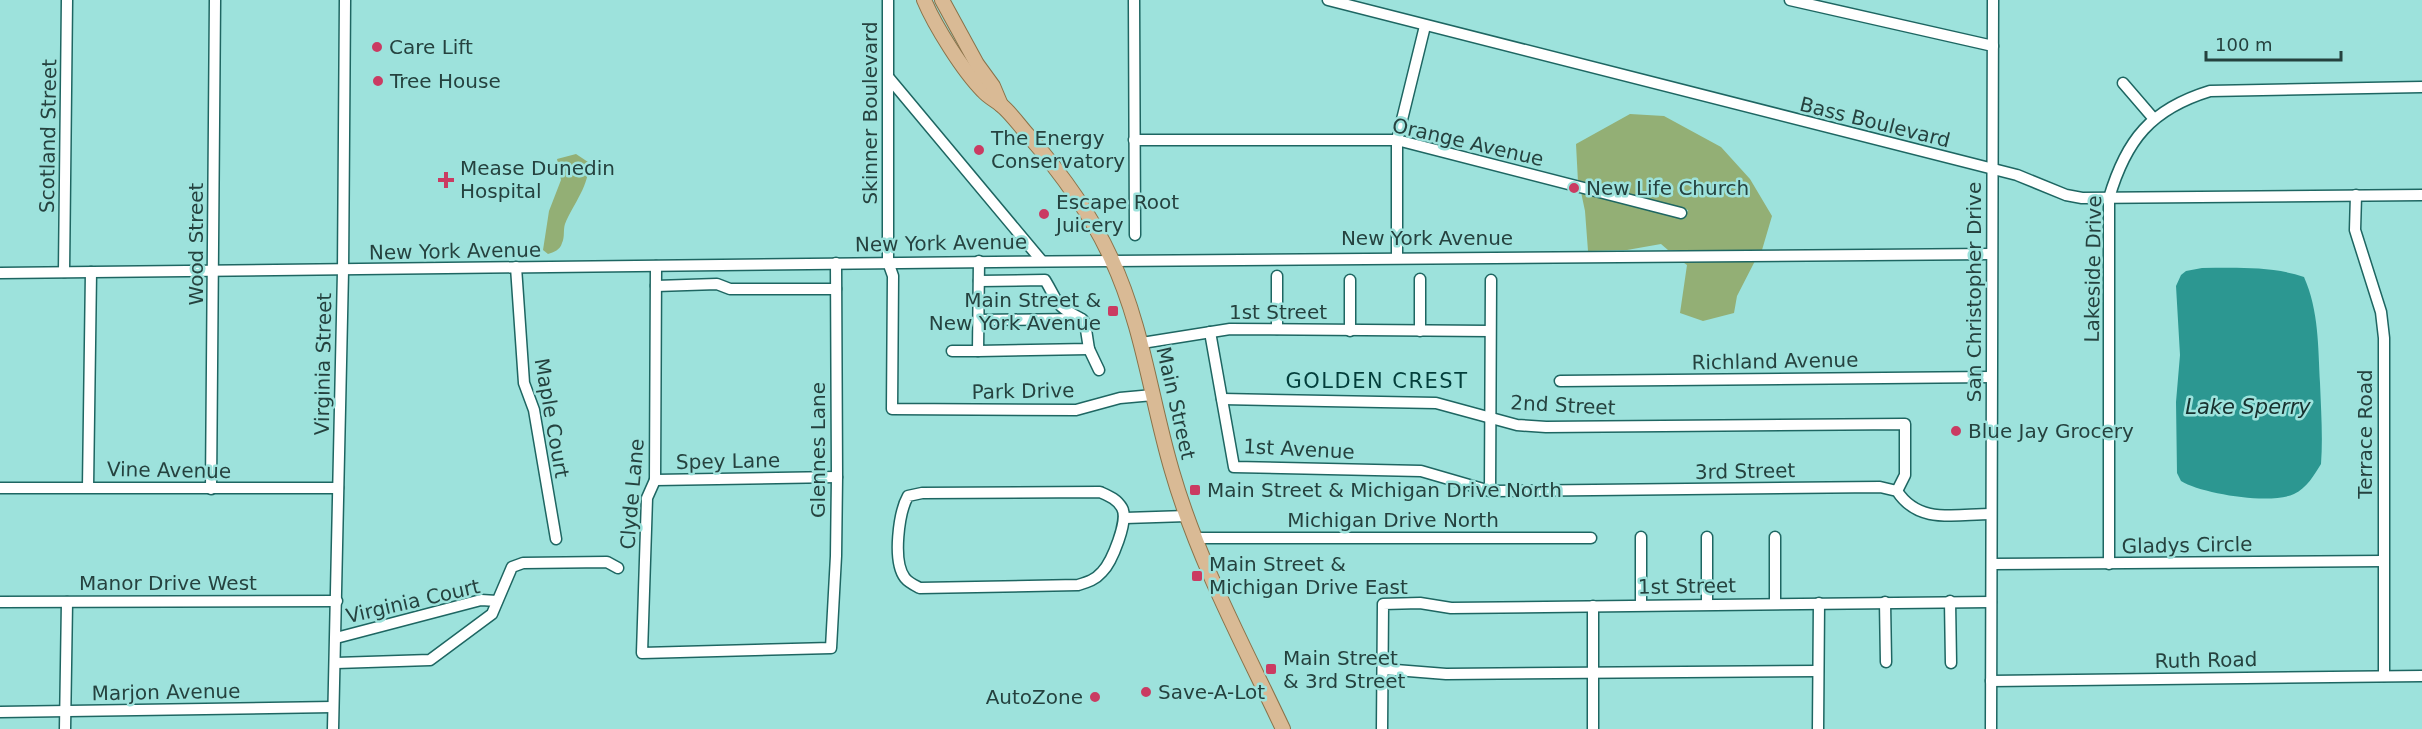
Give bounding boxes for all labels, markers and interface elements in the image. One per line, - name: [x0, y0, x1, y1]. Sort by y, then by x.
- street label: Skinner Boulevard: [858, 21, 882, 205]
- scale bar: [2206, 24, 2341, 62]
- text: 100 m: [2215, 34, 2273, 55]
- place label: Care Lift: [389, 35, 473, 59]
- marker: Care Lift: [370, 40, 384, 54]
- street label: Scotland Street: [35, 59, 61, 213]
- place label: Tree House: [389, 69, 501, 93]
- marker: Tree House: [371, 74, 385, 88]
- street label: Bass Boulevard: [1797, 92, 1953, 152]
- street label: Orange Avenue: [1390, 113, 1546, 171]
- place label: The Energy Conservatory: [990, 126, 1125, 173]
- marker: The Energy Conservatory: [972, 143, 986, 157]
- place label: Mease Dunedin Hospital: [460, 156, 615, 203]
- marker: Mease Dunedin Hospital: [437, 171, 455, 189]
- place label: New Life Church: [1586, 176, 1749, 200]
- marker: New Life Church: [1567, 181, 1581, 195]
- street label: Wood Street: [184, 182, 208, 305]
- street label: San Christopher Drive: [1962, 182, 1986, 402]
- place label: Escape Root Juicery: [1054, 190, 1179, 237]
- street label: Lakeside Drive: [2080, 195, 2106, 343]
- marker: Escape Root Juicery: [1037, 207, 1051, 221]
- street label: New York Avenue: [1341, 226, 1513, 250]
- street label: New York Avenue: [855, 229, 1027, 257]
- street label: New York Avenue: [369, 237, 541, 265]
- place label: Main Street & New York Avenue: [929, 288, 1101, 335]
- street label: Virginia Street: [310, 292, 336, 435]
- street label: 1st Street: [1229, 300, 1327, 324]
- marker: Main Street & New York Avenue: [1106, 304, 1120, 318]
- street label: Main Street: [1151, 344, 1201, 462]
- street label: Richland Avenue: [1691, 348, 1859, 374]
- street label: Maple Court: [530, 356, 574, 480]
- district label: GOLDEN CREST: [1285, 369, 1469, 393]
- street label: Terrace Road: [2353, 369, 2377, 500]
- street label: Park Drive: [971, 378, 1075, 404]
- street label: Glennes Lane: [806, 382, 830, 518]
- street label: 2nd Street: [1510, 390, 1616, 420]
- water label: Lake Sperry: [2185, 395, 2311, 419]
- place label: Blue Jay Grocery: [1968, 419, 2134, 443]
- marker: Blue Jay Grocery: [1949, 424, 1963, 438]
- street label: 1st Avenue: [1243, 434, 1355, 464]
- street label: Clyde Lane: [615, 438, 649, 550]
- street label: Spey Lane: [676, 448, 780, 474]
- street label: Vine Avenue: [107, 457, 231, 483]
- street label: 3rd Street: [1695, 458, 1796, 484]
- place label: Main Street & Michigan Drive North: [1207, 478, 1562, 502]
- marker: Main Street & Michigan Drive North: [1188, 483, 1202, 497]
- street label: Michigan Drive North: [1287, 508, 1499, 532]
- street label: Gladys Circle: [2121, 532, 2253, 558]
- place label: Main Street & Michigan Drive East: [1209, 552, 1408, 599]
- marker: Main Street & Michigan Drive East: [1190, 569, 1204, 583]
- street label: Manor Drive West: [79, 571, 257, 595]
- street label: 1st Street: [1638, 573, 1736, 599]
- street label: Virginia Court: [344, 574, 482, 628]
- place label: Main Street & 3rd Street: [1283, 646, 1406, 693]
- street label: Ruth Road: [2154, 647, 2258, 673]
- marker: Main Street & 3rd Street: [1264, 662, 1278, 676]
- street label: Marjon Avenue: [91, 679, 241, 705]
- place label: Save-A-Lot: [1158, 680, 1265, 704]
- place label: AutoZone: [986, 685, 1083, 709]
- marker: Save-A-Lot: [1139, 685, 1153, 699]
- marker: AutoZone: [1088, 690, 1102, 704]

